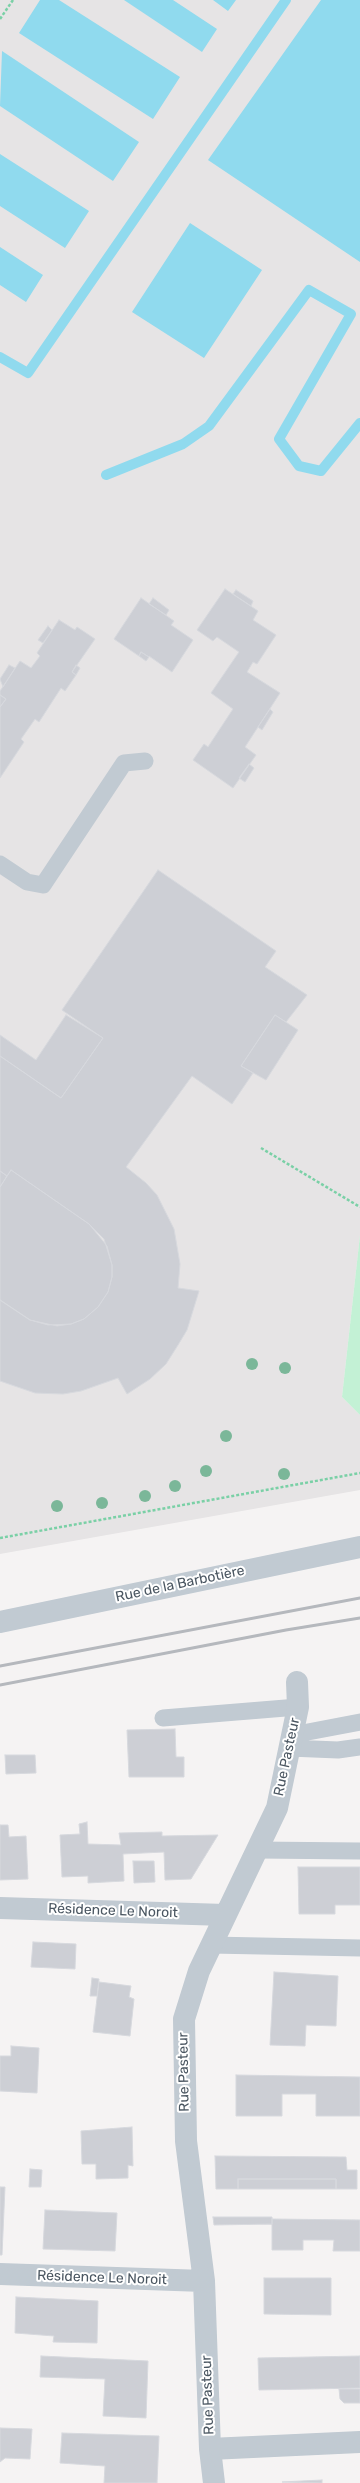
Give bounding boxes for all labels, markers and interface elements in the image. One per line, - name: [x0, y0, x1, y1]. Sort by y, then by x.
- street label: Rue de la Barbotière: [114, 1562, 246, 1606]
- street label: Rue Pasteur: [271, 1716, 303, 1798]
- street label: Résidence Le Noroit: [48, 1900, 178, 1922]
- street label: Rue Pasteur: [175, 2032, 193, 2112]
- street label: Résidence Le Noroit: [37, 2267, 167, 2289]
- street label: Rue Pasteur: [198, 2355, 218, 2435]

